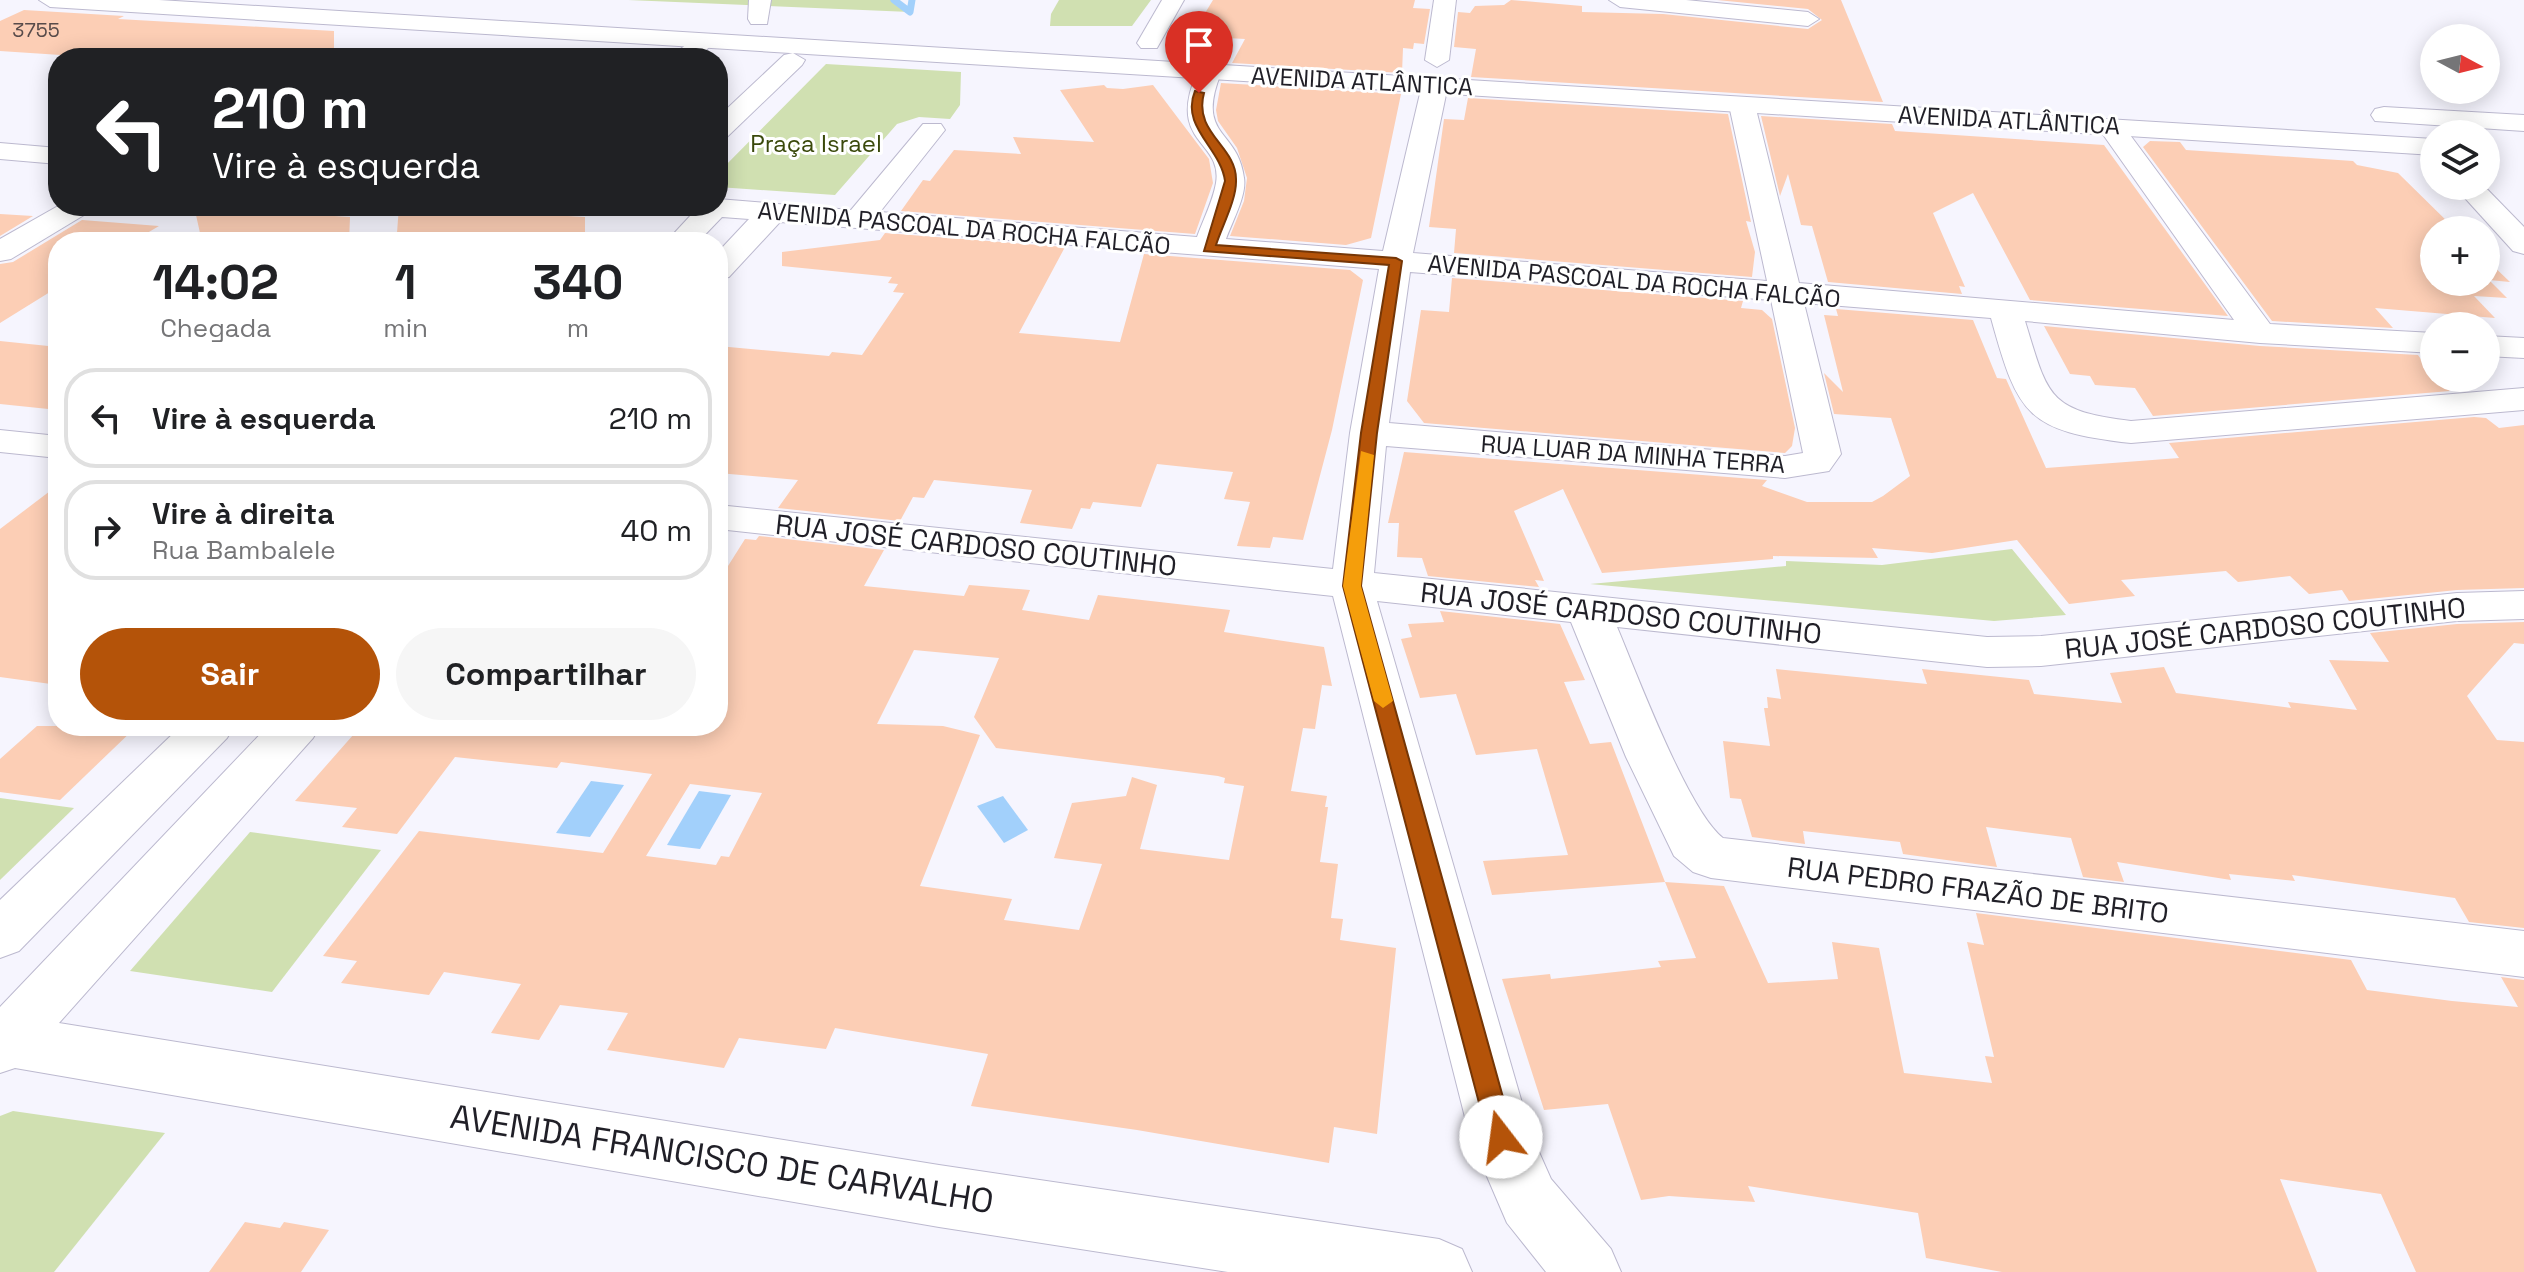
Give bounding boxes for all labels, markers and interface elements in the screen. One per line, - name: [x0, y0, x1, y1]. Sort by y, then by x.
- pin: [1165, 11, 1233, 93]
- house number: 3755: [12, 17, 60, 43]
- icon: arrive: [1177, 23, 1221, 67]
- north arrow: [2420, 24, 2500, 104]
- map controls: [2420, 24, 2500, 392]
- street label: AVENIDA ATLÂNTICA: [1250, 60, 1474, 102]
- text: 210 m: [212, 73, 369, 144]
- icon: left: [80, 80, 184, 184]
- street label: AVENIDA ATLÂNTICA: [1897, 99, 2121, 141]
- button: layers: [2420, 120, 2500, 200]
- park label: Praça Israel: [750, 128, 882, 159]
- text: Vire à esquerda: [212, 143, 480, 189]
- street label: AVENIDA PASCOAL DA ROCHA FALCÃO: [756, 195, 1172, 261]
- button: +: [2420, 216, 2500, 296]
- street label: AVENIDA PASCOAL DA ROCHA FALCÃO: [1426, 248, 1842, 314]
- text: 14:02: [153, 252, 279, 313]
- text: 1: [395, 252, 417, 313]
- text: 340: [533, 252, 623, 313]
- text: Chegada: [160, 311, 271, 345]
- text: min: [383, 311, 428, 345]
- text: m: [567, 311, 589, 345]
- button: −: [2420, 312, 2500, 392]
- icon: left: [84, 396, 128, 440]
- text: Vire à esquerda: [152, 399, 376, 438]
- text: 210 m: [609, 399, 692, 438]
- street label: RUA LUAR DA MINHA TERRA: [1480, 428, 1786, 480]
- text: Vire à direita: [152, 494, 335, 533]
- street label: RUA JOSÉ CARDOSO COUTINHO: [774, 506, 1178, 584]
- icon: right: [84, 508, 128, 552]
- text: 40 m: [621, 511, 692, 550]
- text: Rua Bambalele: [152, 533, 336, 567]
- street label: RUA JOSÉ CARDOSO COUTINHO: [1419, 574, 1823, 652]
- street label: RUA JOSÉ CARDOSO COUTINHO: [2063, 589, 2467, 667]
- button: Sair: [80, 628, 380, 720]
- button: Compartilhar: [396, 628, 696, 720]
- street label: RUA PEDRO FRAZÃO DE BRITO: [1785, 849, 2171, 931]
- street label: AVENIDA FRANCISCO DE CARVALHO: [447, 1095, 997, 1223]
- position arrow: [1459, 1095, 1543, 1179]

